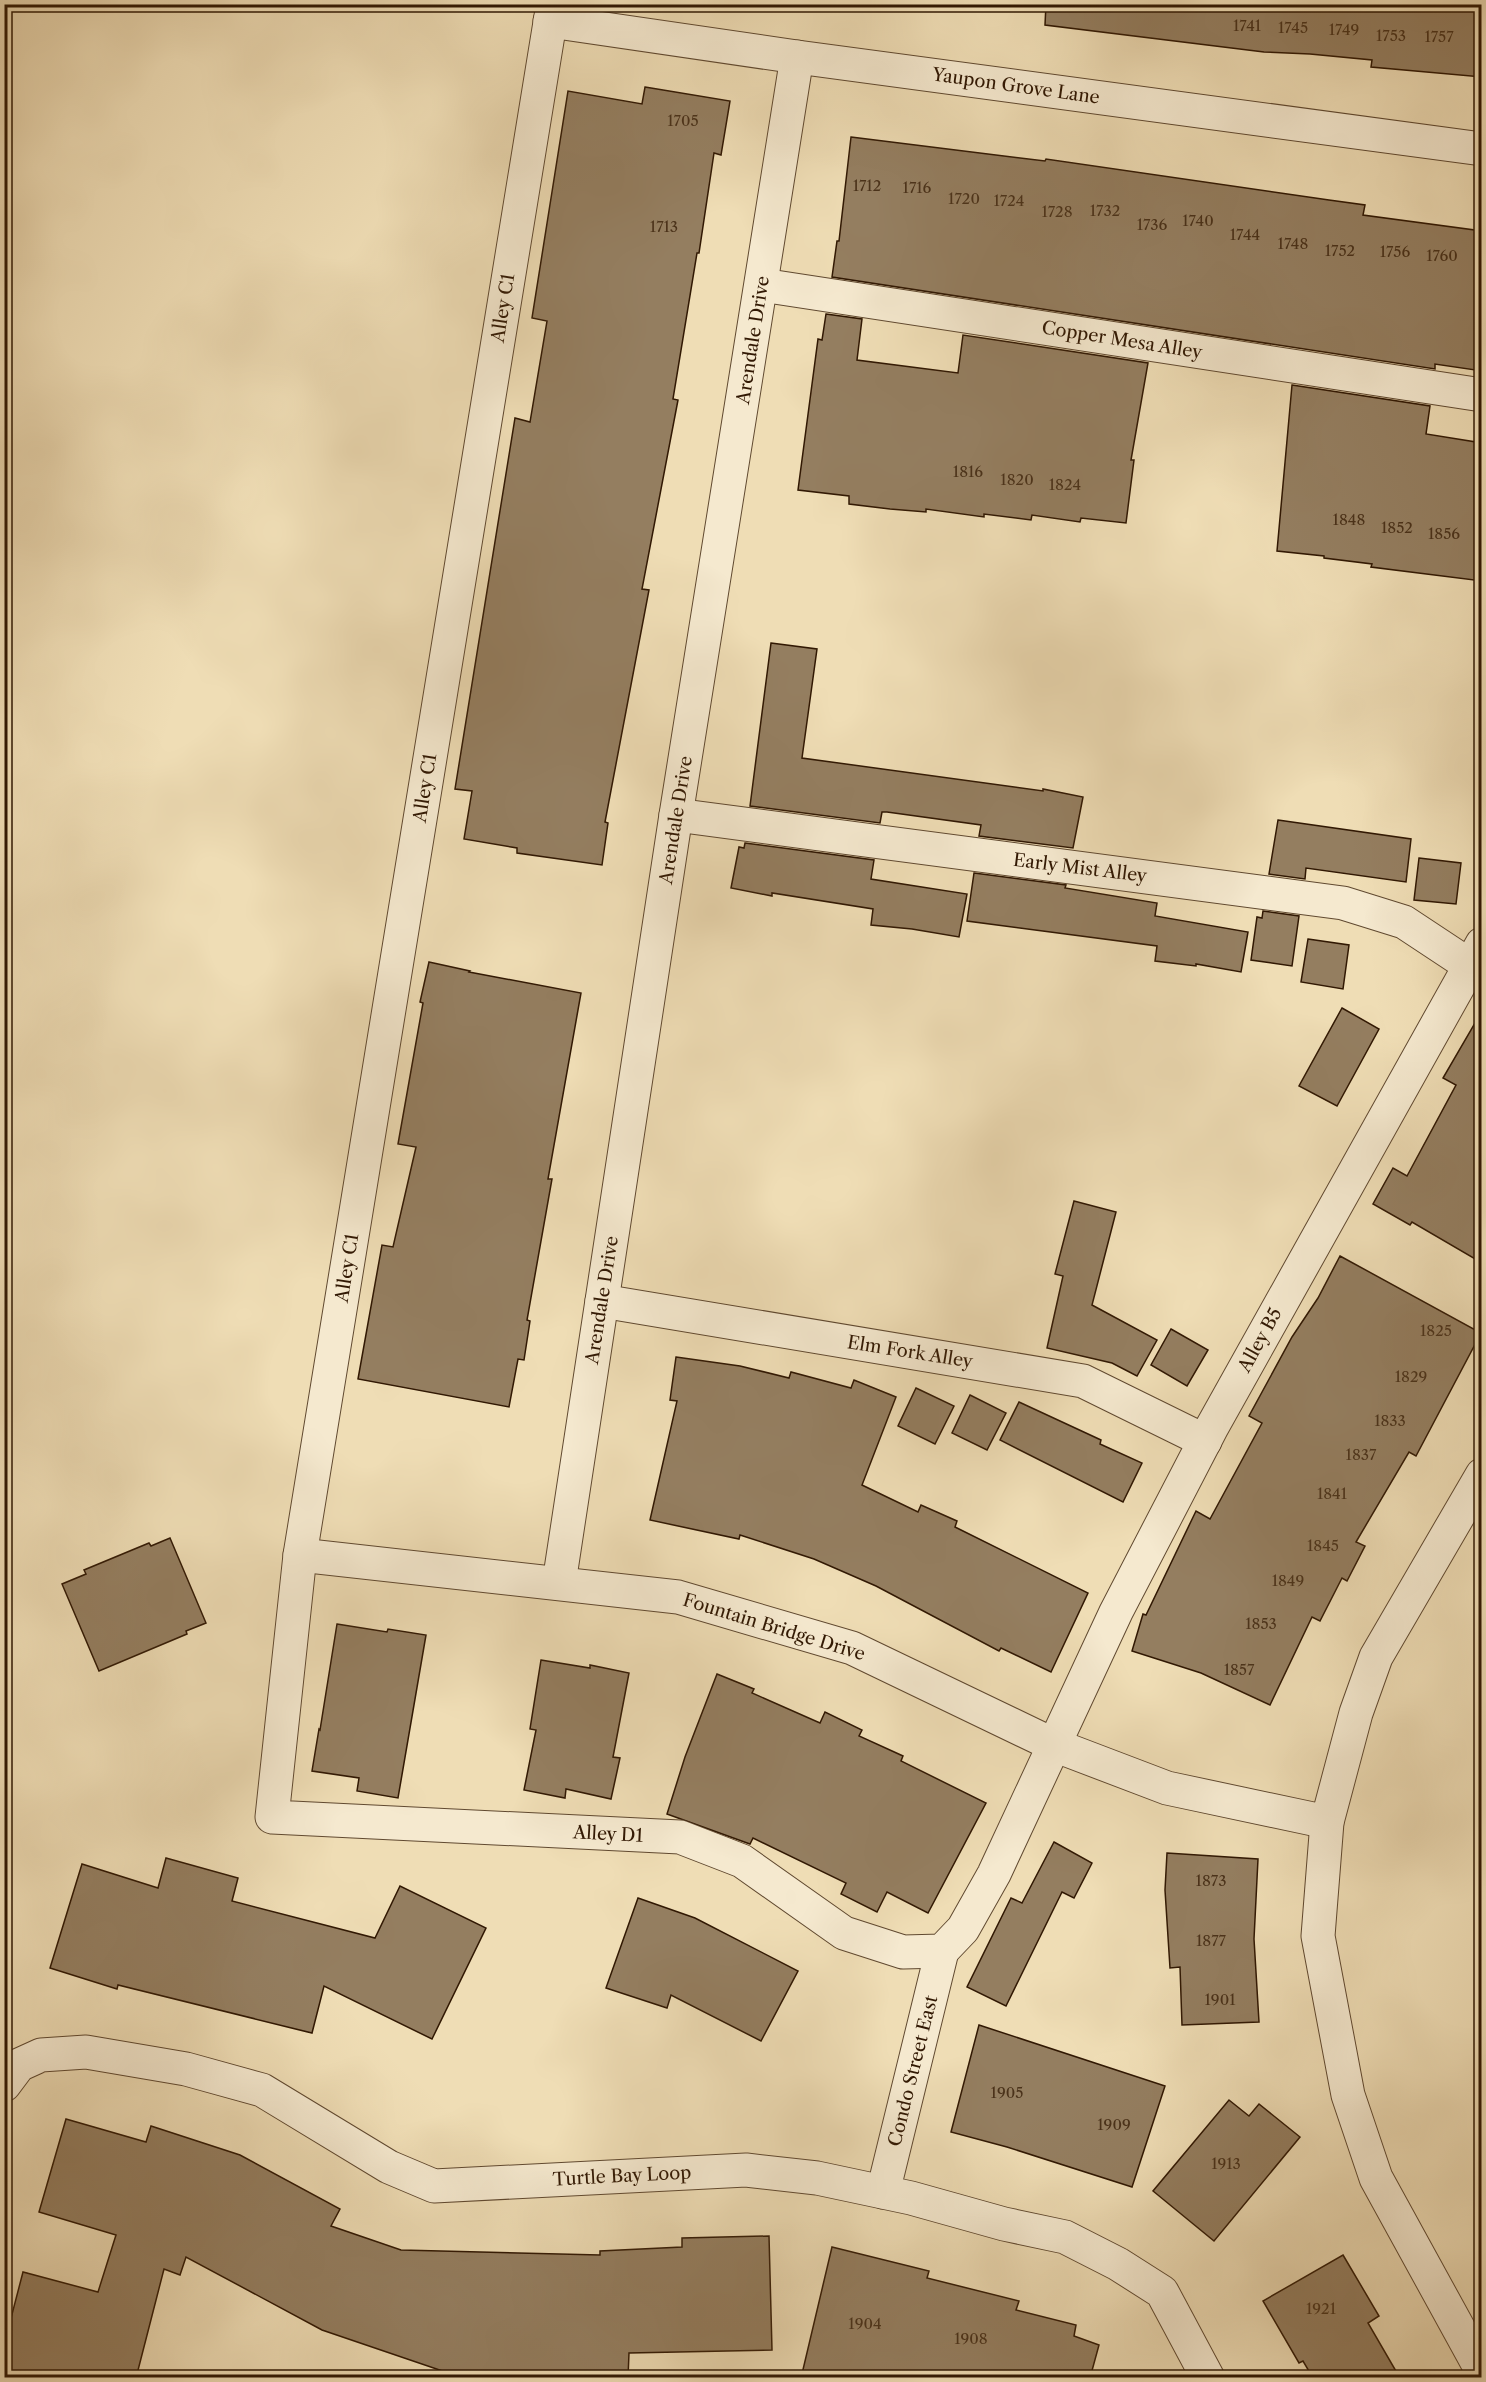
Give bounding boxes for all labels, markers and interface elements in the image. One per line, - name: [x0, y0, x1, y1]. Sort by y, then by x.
- house number: 1741: [1233, 16, 1262, 35]
- house number: 1745: [1278, 18, 1308, 37]
- house number: 1749: [1329, 20, 1359, 39]
- house number: 1753: [1376, 26, 1406, 45]
- house number: 1757: [1424, 27, 1454, 46]
- street label: Yaupon Grove Lane: [930, 63, 1101, 109]
- house number: 1705: [667, 111, 699, 130]
- house number: 1712: [853, 176, 881, 195]
- house number: 1716: [903, 178, 932, 197]
- house number: 1720: [948, 189, 980, 208]
- house number: 1724: [994, 191, 1025, 210]
- house number: 1732: [1090, 201, 1120, 220]
- house number: 1728: [1041, 202, 1073, 221]
- house number: 1740: [1182, 211, 1214, 230]
- house number: 1736: [1137, 215, 1168, 234]
- house number: 1713: [650, 217, 678, 236]
- house number: 1744: [1230, 225, 1260, 244]
- house number: 1748: [1278, 234, 1309, 253]
- house number: 1752: [1325, 241, 1355, 260]
- house number: 1756: [1380, 242, 1411, 261]
- house number: 1760: [1426, 246, 1458, 265]
- street label: Alley C1: [487, 272, 519, 345]
- street label: Arendale Drive: [732, 274, 774, 407]
- street label: Copper Mesa Alley: [1040, 316, 1205, 364]
- house number: 1816: [953, 462, 983, 481]
- house number: 1820: [1000, 470, 1034, 489]
- house number: 1824: [1049, 475, 1081, 494]
- house number: 1848: [1333, 510, 1365, 529]
- house number: 1852: [1381, 518, 1413, 537]
- house number: 1856: [1428, 524, 1460, 543]
- street label: Alley C1: [409, 752, 441, 825]
- street label: Arendale Drive: [655, 754, 697, 887]
- street label: Early Mist Alley: [1012, 849, 1149, 887]
- street label: Alley C1: [331, 1232, 363, 1305]
- street label: Arendale Drive: [581, 1234, 623, 1367]
- street label: Alley B5: [1233, 1304, 1287, 1377]
- house number: 1825: [1420, 1321, 1452, 1340]
- street label: Elm Fork Alley: [846, 1331, 975, 1373]
- house number: 1829: [1395, 1367, 1427, 1386]
- house number: 1833: [1374, 1411, 1406, 1430]
- house number: 1837: [1346, 1445, 1377, 1464]
- house number: 1841: [1317, 1484, 1348, 1503]
- house number: 1845: [1307, 1536, 1339, 1555]
- house number: 1849: [1272, 1571, 1304, 1590]
- street label: Fountain Bridge Drive: [680, 1589, 868, 1665]
- house number: 1853: [1245, 1614, 1277, 1633]
- house number: 1857: [1224, 1660, 1255, 1679]
- street label: Alley D1: [571, 1821, 644, 1847]
- house number: 1873: [1196, 1871, 1226, 1890]
- house number: 1877: [1196, 1931, 1227, 1950]
- house number: 1901: [1205, 1990, 1236, 2009]
- street label: Condo Street East: [884, 1993, 943, 2149]
- house number: 1905: [991, 2083, 1023, 2102]
- house number: 1909: [1097, 2115, 1131, 2134]
- house number: 1913: [1211, 2154, 1241, 2173]
- street label: Turtle Bay Loop: [552, 2161, 692, 2191]
- house number: 1921: [1306, 2299, 1337, 2318]
- house number: 1904: [848, 2314, 882, 2333]
- house number: 1908: [954, 2329, 988, 2348]

